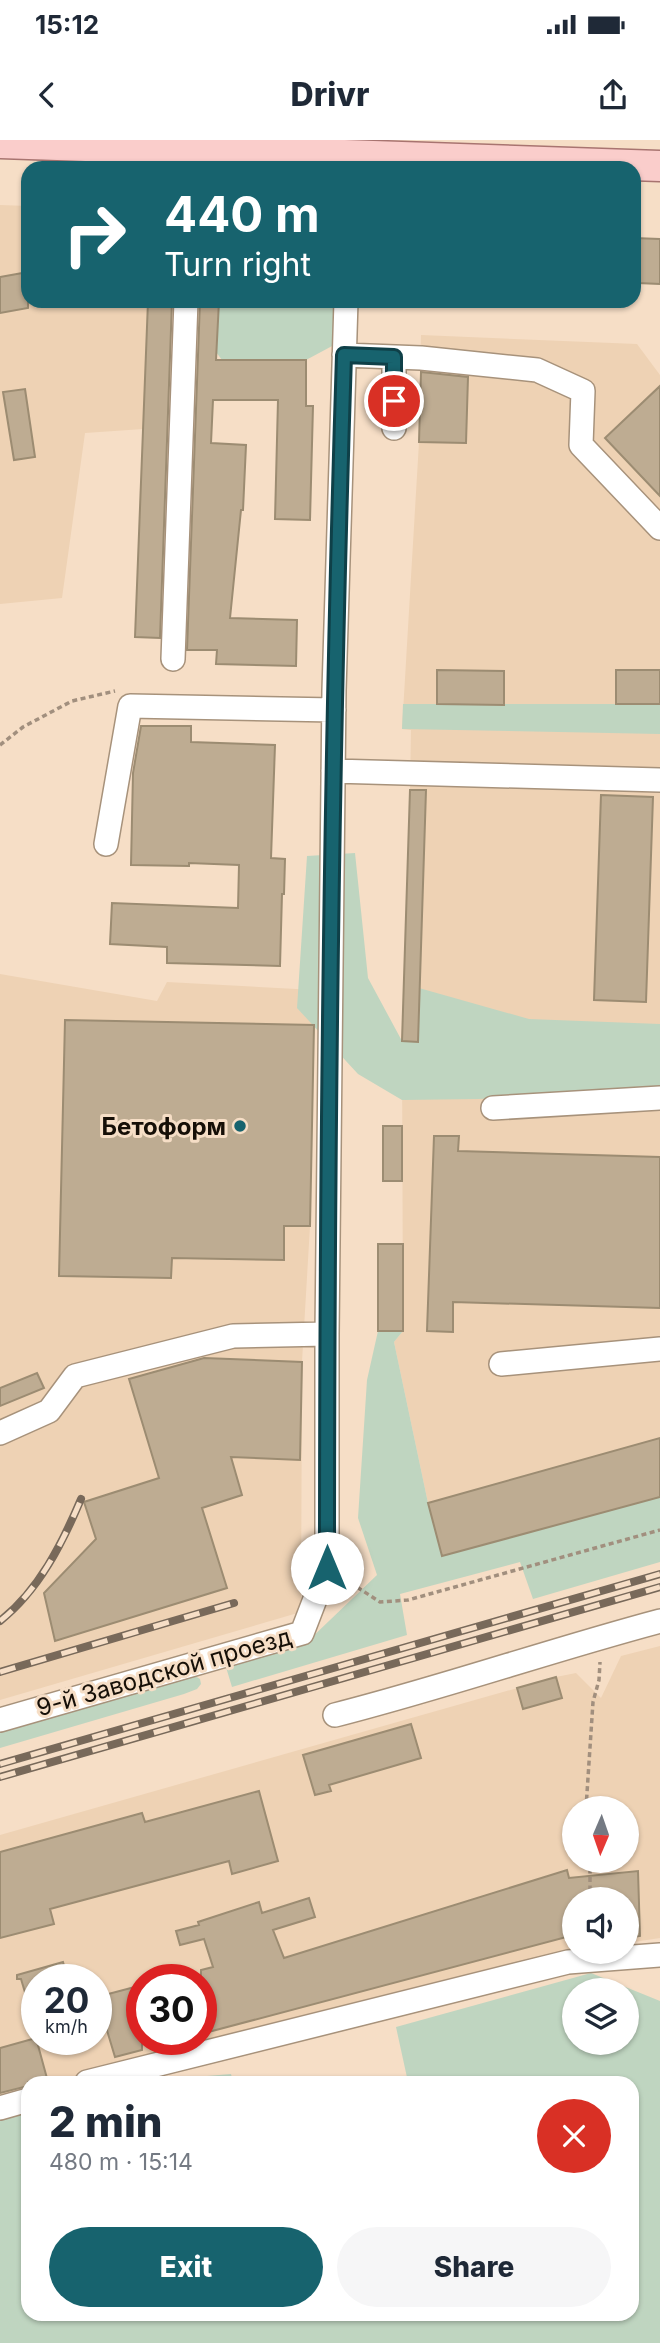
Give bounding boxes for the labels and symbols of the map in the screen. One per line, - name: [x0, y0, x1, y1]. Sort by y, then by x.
- pin: [364, 371, 424, 431]
- place label: Бетоформ: [102, 1112, 226, 1141]
- marker: Бетоформ: [232, 1118, 248, 1134]
- position arrow: [290, 1531, 364, 1605]
- street label: 9-й Заводской проезд: [33, 1622, 295, 1722]
- north arrow: [562, 1796, 639, 1872]
- speed limit sign: 30: [126, 1964, 217, 2055]

